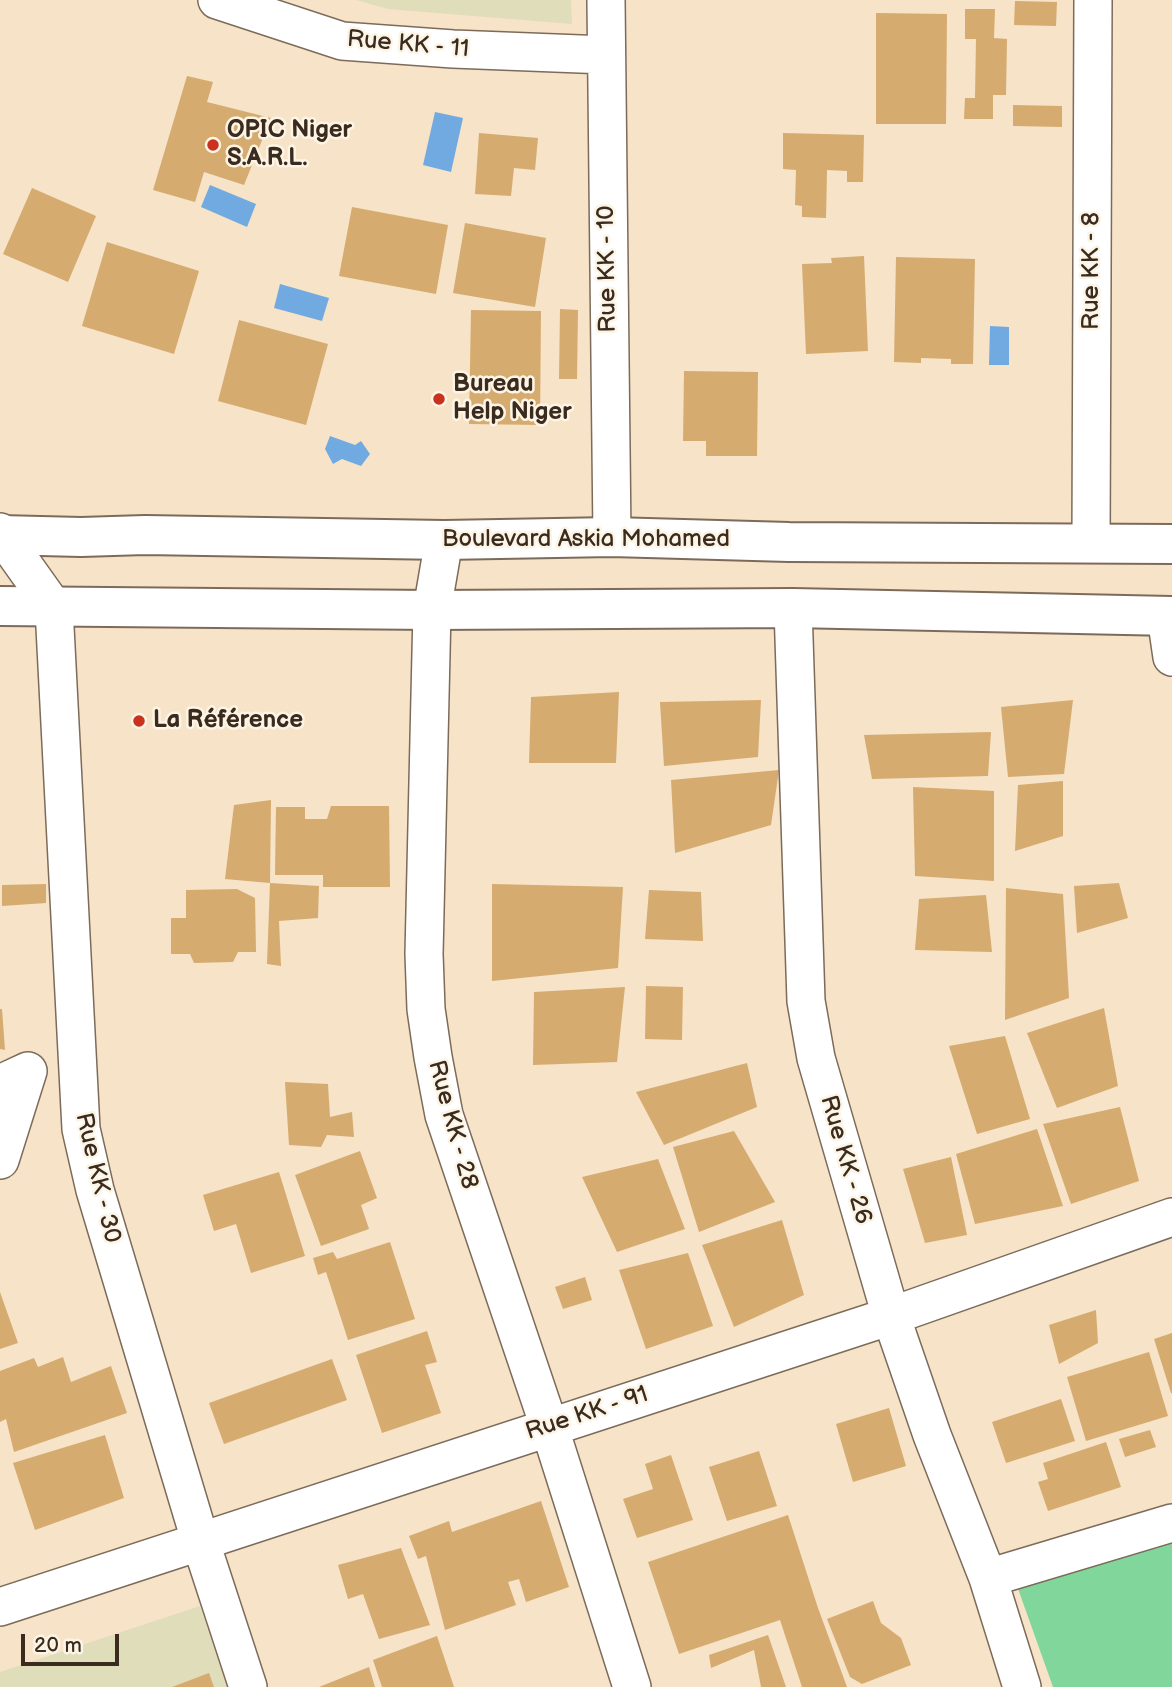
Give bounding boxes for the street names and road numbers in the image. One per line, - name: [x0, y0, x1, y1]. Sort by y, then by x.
- street label: Rue KK - 11: [346, 25, 470, 65]
- street label: Rue KK - 10: [592, 205, 624, 333]
- street label: Rue KK - 8: [1078, 212, 1106, 330]
- street label: Boulevard Askia Mohamed: [442, 526, 730, 554]
- street label: Rue KK - 28: [421, 1058, 483, 1192]
- street label: Rue KK - 26: [813, 1092, 877, 1228]
- street label: Rue KK - 30: [68, 1110, 126, 1246]
- street label: Rue KK - 91: [522, 1381, 652, 1447]

